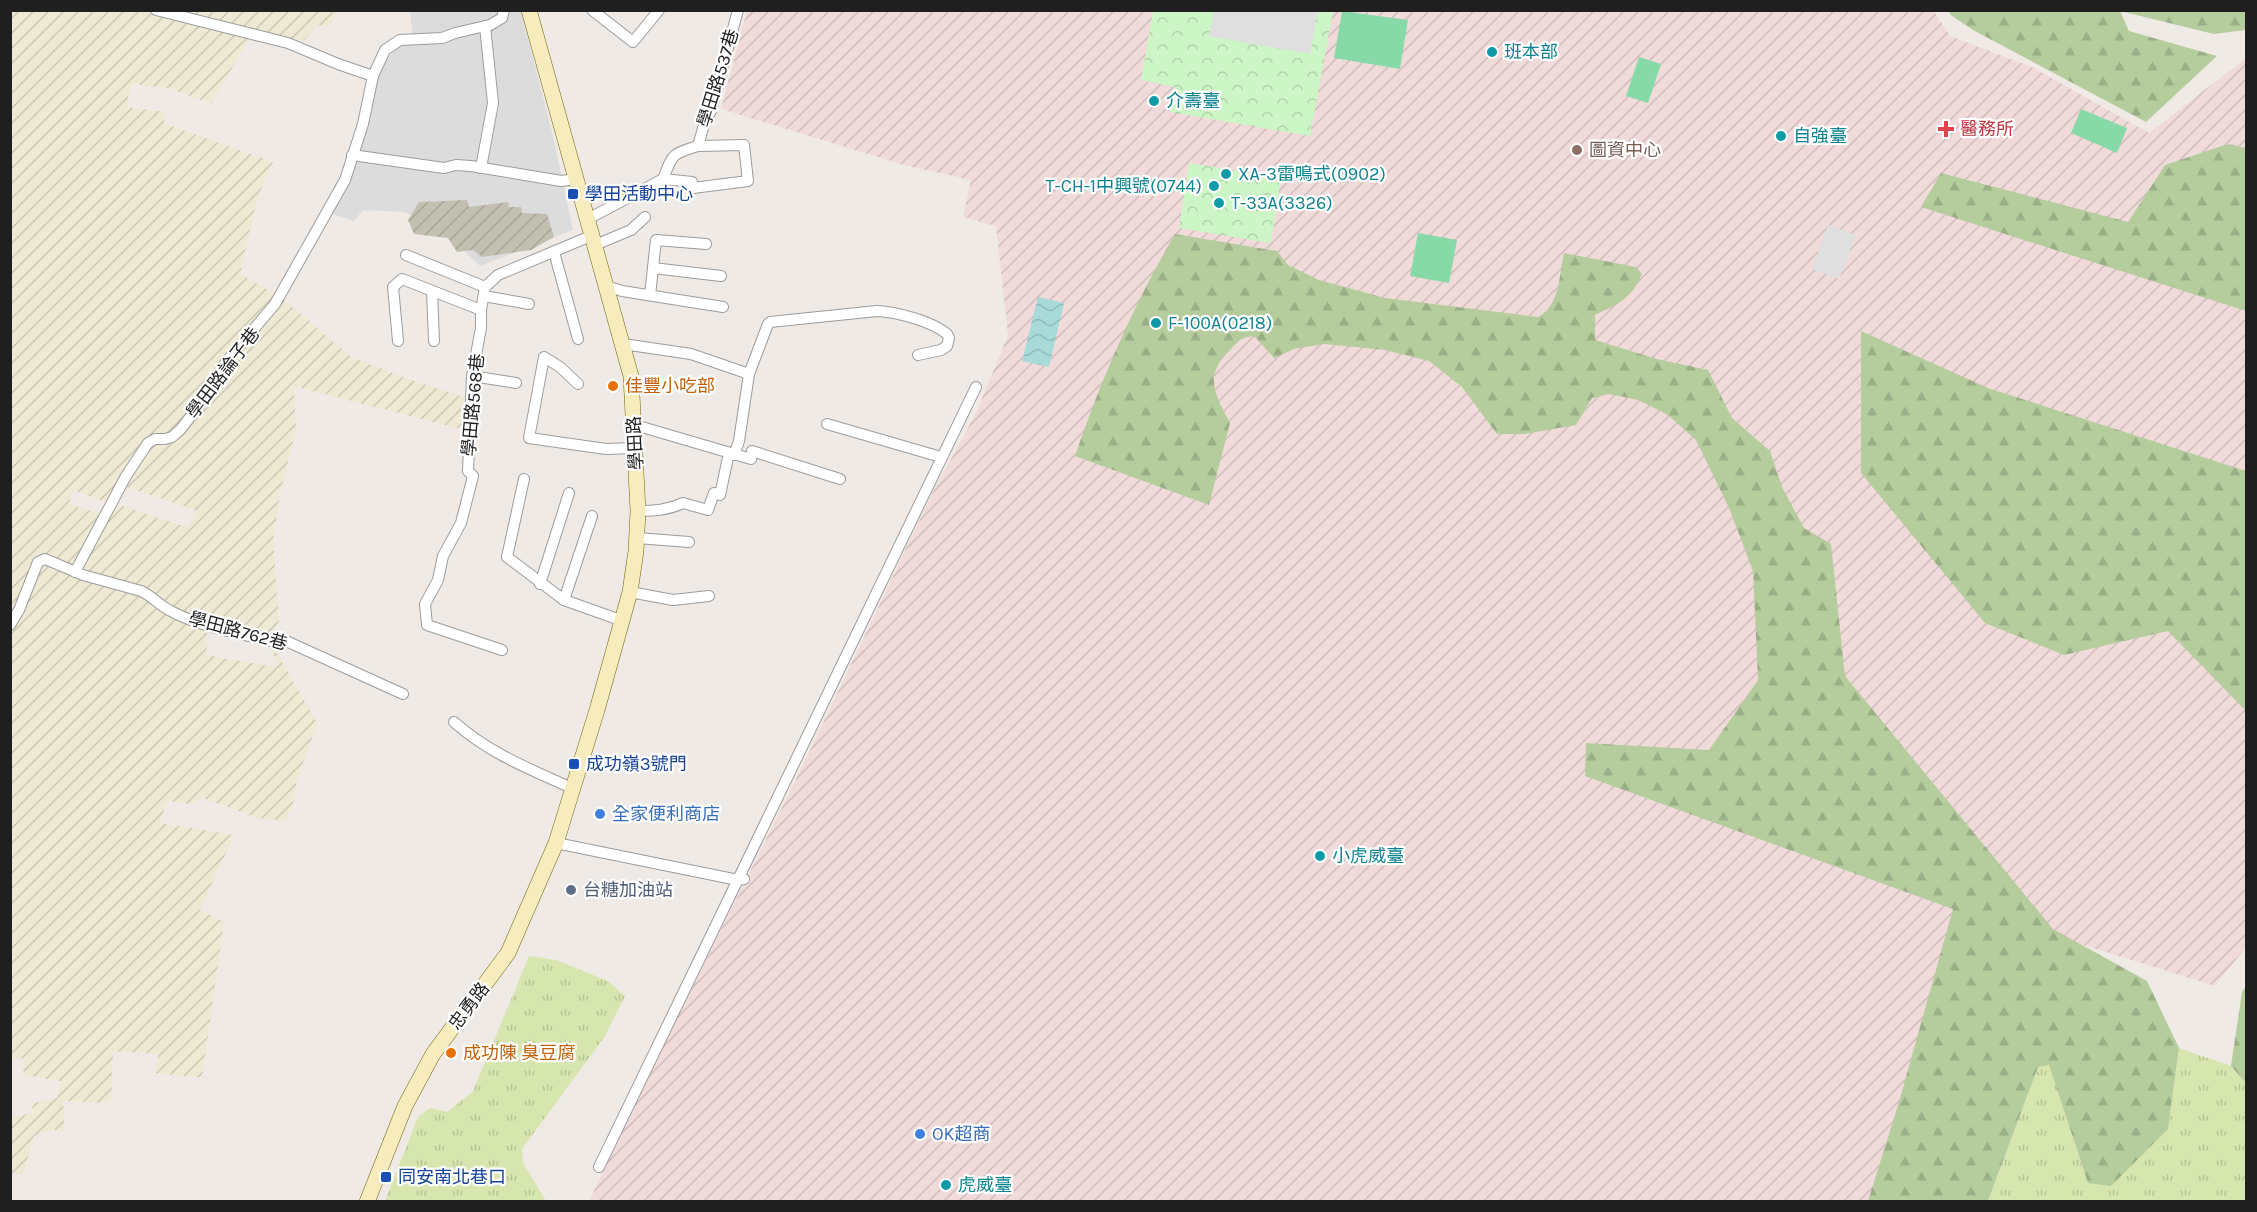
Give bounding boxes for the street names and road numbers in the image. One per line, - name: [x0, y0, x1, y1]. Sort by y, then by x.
- street label: 學田路537巷: [693, 26, 743, 130]
- street label: 學田路論子巷: [182, 323, 264, 423]
- street label: 學田路568巷: [458, 352, 488, 458]
- street label: 學田路: [623, 415, 647, 471]
- street label: 學田路762巷: [186, 607, 290, 655]
- street label: 忠勇路: [444, 978, 494, 1034]

